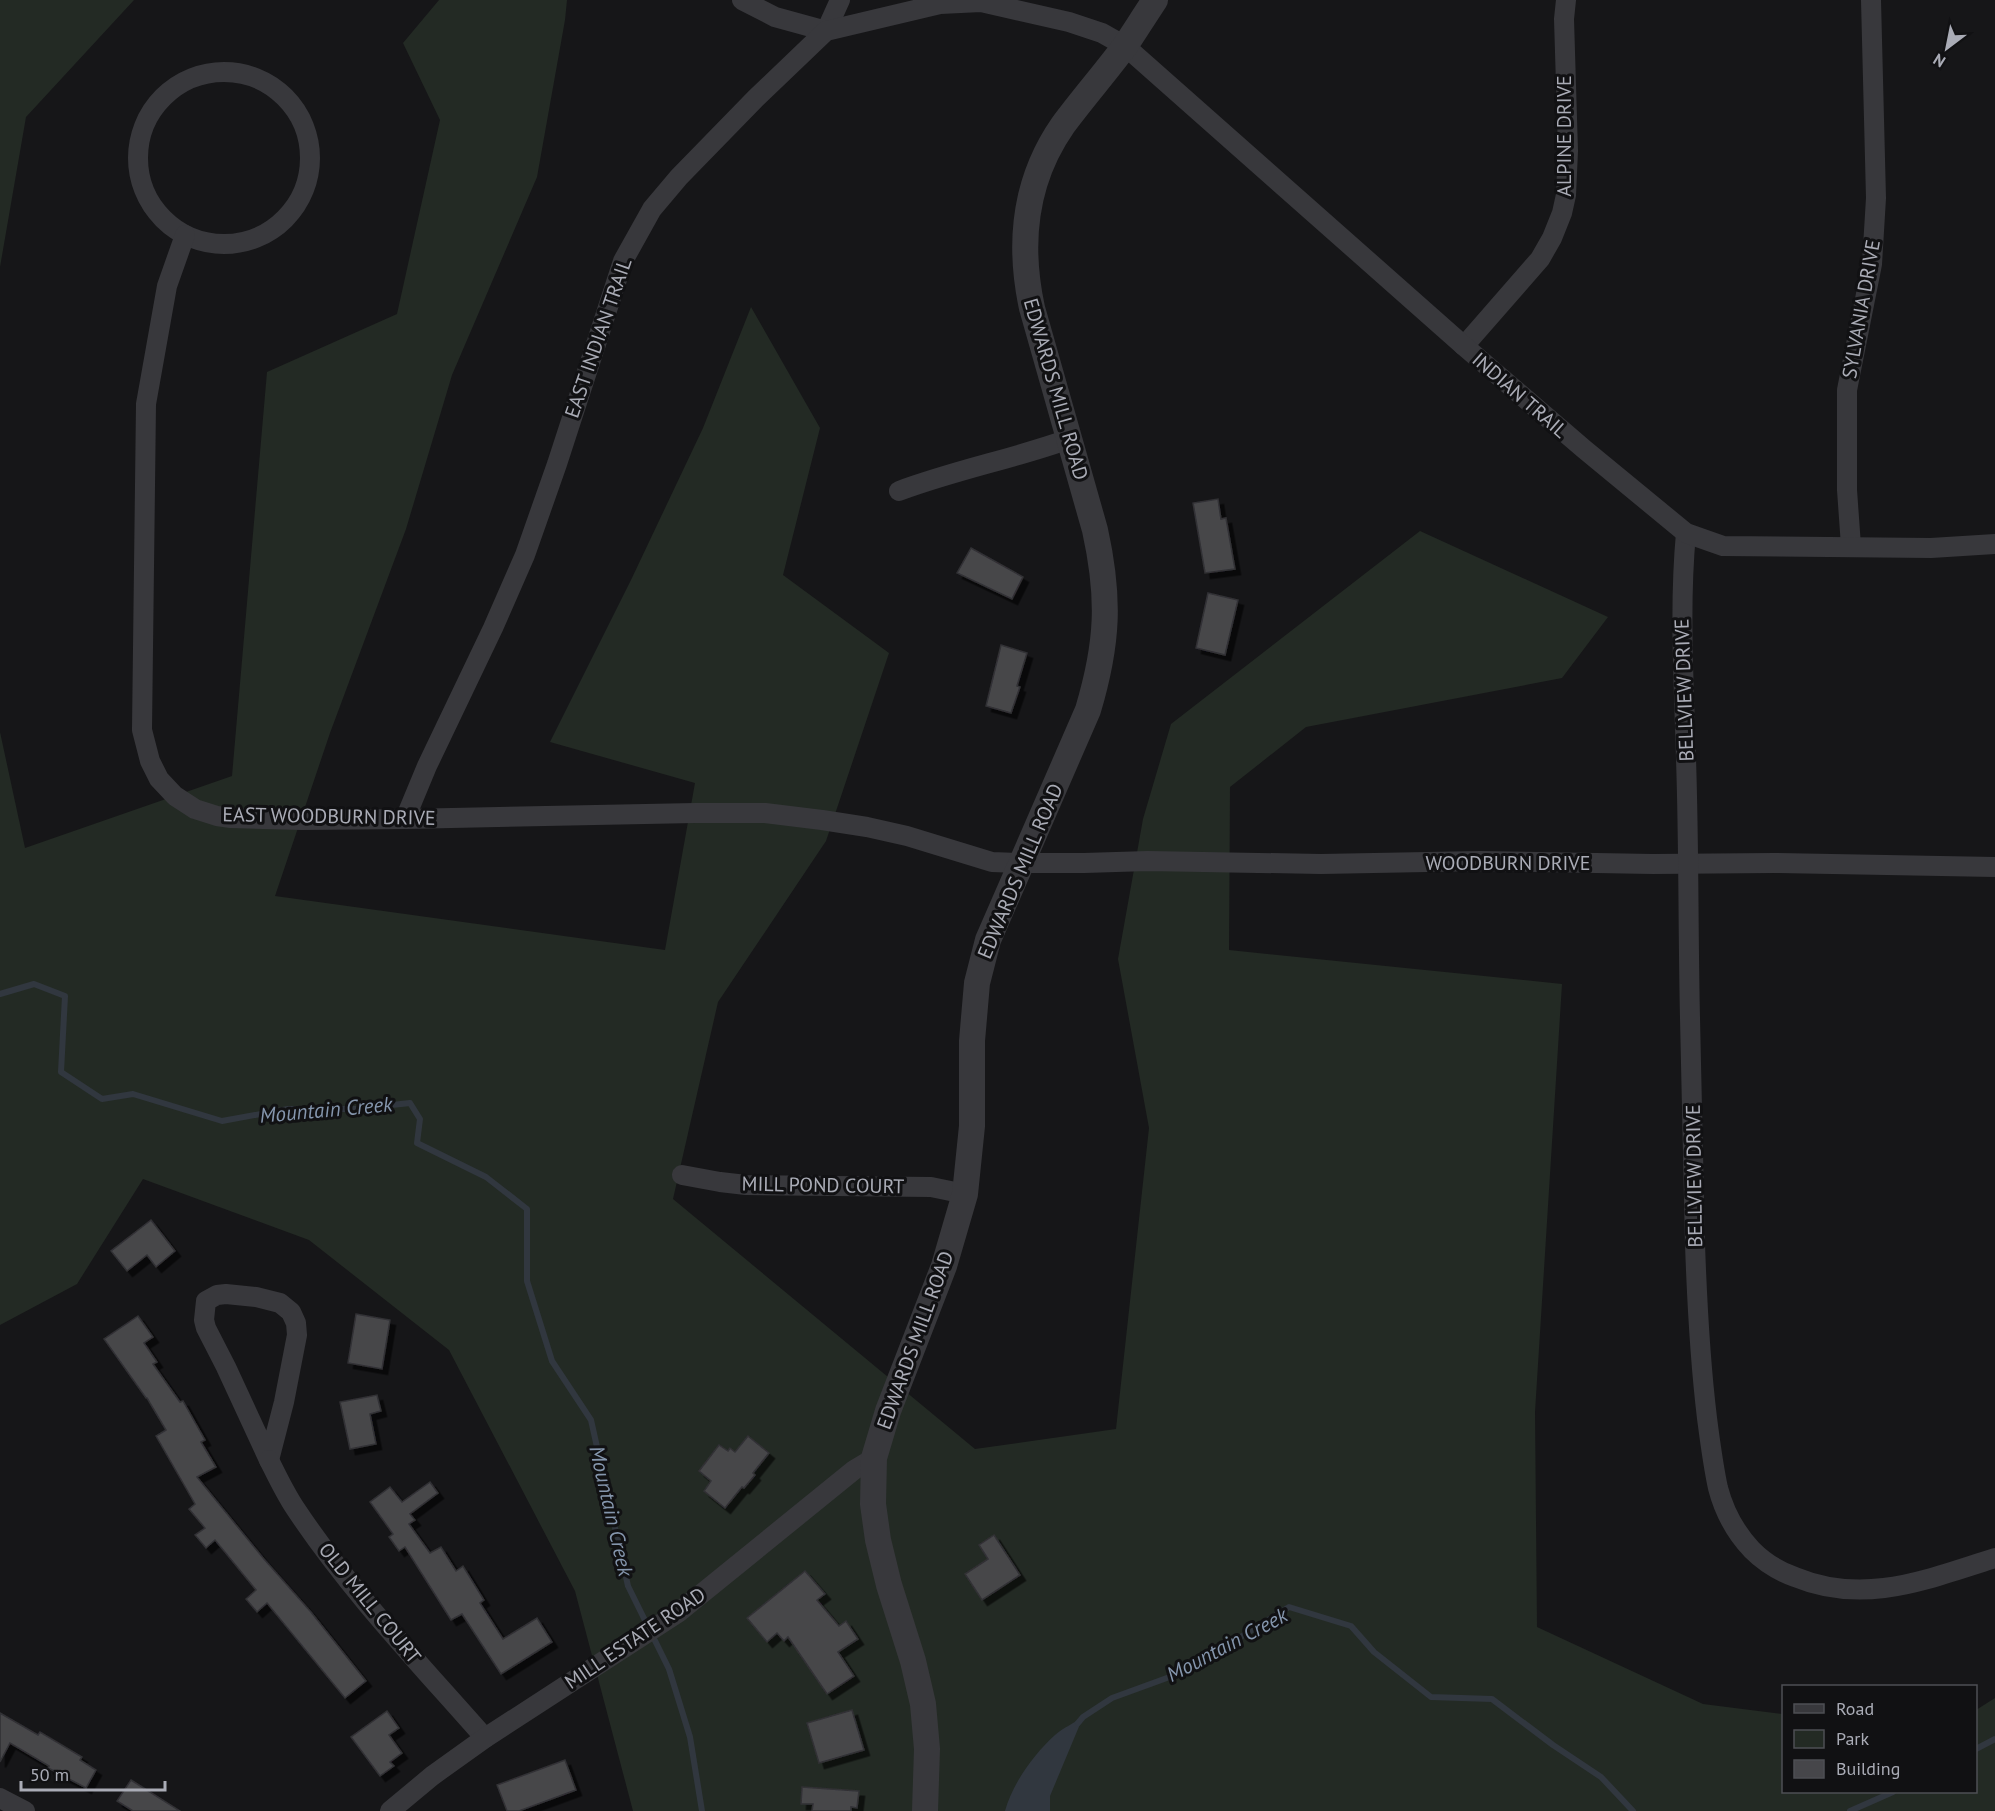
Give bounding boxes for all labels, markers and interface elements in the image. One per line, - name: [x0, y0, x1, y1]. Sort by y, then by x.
- north arrow: [1917, 18, 1977, 78]
- text: N: [1929, 49, 1949, 72]
- street label: ALPINE DRIVE: [1551, 75, 1577, 197]
- street label: SYLVANIA DRIVE: [1836, 238, 1886, 380]
- street label: EAST INDIAN TRAIL: [559, 255, 637, 421]
- street label: EDWARDS MILL ROAD: [1018, 295, 1094, 483]
- street label: INDIAN TRAIL: [1467, 346, 1573, 444]
- street label: BELLVIEW DRIVE: [1669, 618, 1699, 762]
- street label: EDWARDS MILL ROAD: [971, 779, 1069, 963]
- street label: EAST WOODBURN DRIVE: [222, 801, 436, 831]
- street label: WOODBURN DRIVE: [1426, 850, 1590, 876]
- water label: Mountain Creek: [258, 1090, 395, 1129]
- street label: BELLVIEW DRIVE: [1680, 1104, 1708, 1248]
- street label: MILL POND COURT: [741, 1171, 905, 1199]
- street label: EDWARDS MILL ROAD: [871, 1247, 959, 1433]
- water label: Mountain Creek: [583, 1443, 640, 1580]
- street label: OLD MILL COURT: [313, 1537, 427, 1669]
- street label: MILL ESTATE ROAD: [560, 1581, 710, 1695]
- water label: Mountain Creek: [1162, 1601, 1293, 1688]
- legend: [1782, 1685, 1977, 1793]
- text: Road: [1836, 1697, 1874, 1720]
- text: Park: [1836, 1727, 1869, 1750]
- scale bar: [21, 1754, 165, 1792]
- text: Building: [1836, 1757, 1900, 1780]
- text: 50 m: [30, 1763, 69, 1786]

